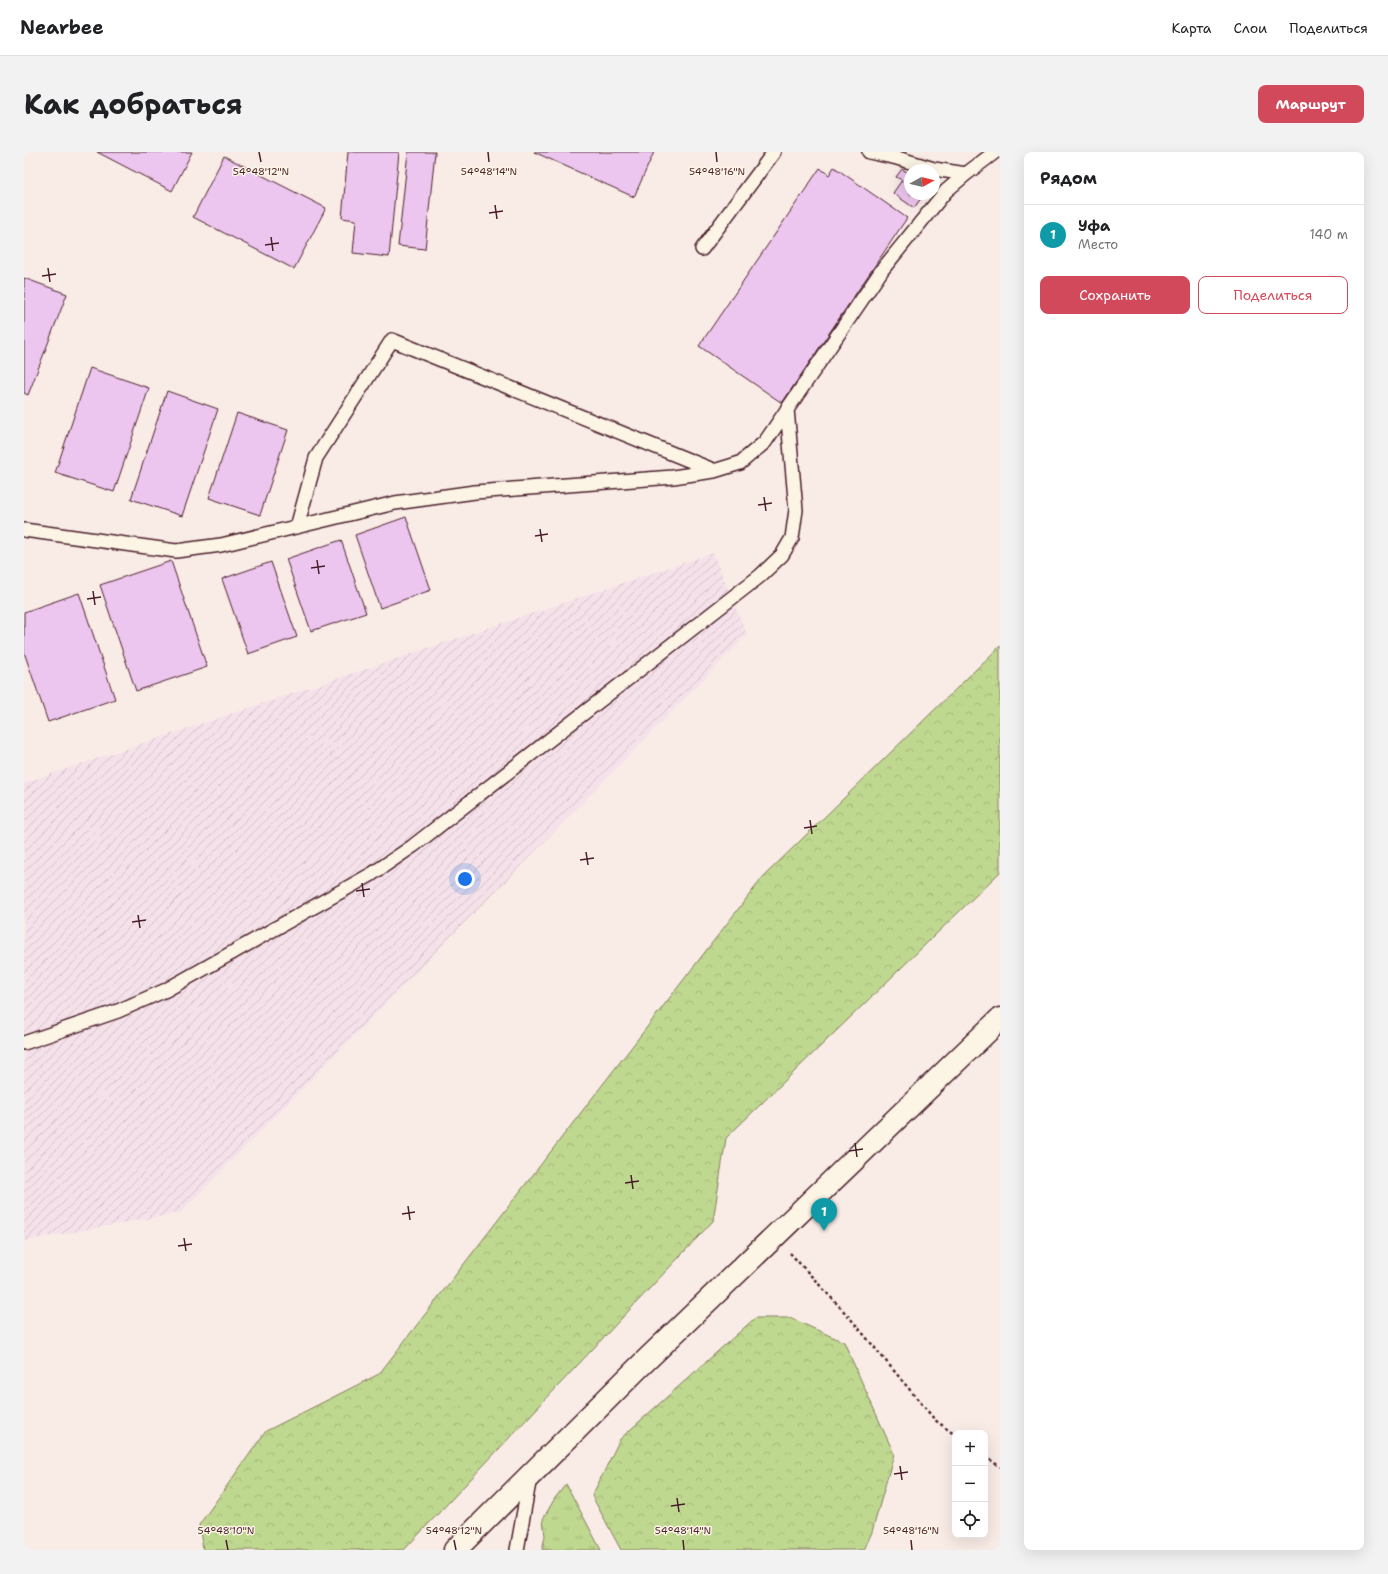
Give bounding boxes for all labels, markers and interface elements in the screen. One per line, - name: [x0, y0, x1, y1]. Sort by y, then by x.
- text: Nearbee: [20, 15, 104, 40]
- text: Карта: [1171, 19, 1212, 37]
- text: Слои: [1234, 19, 1267, 37]
- text: Поделиться: [1289, 19, 1368, 37]
- text: Как добраться: [24, 85, 243, 123]
- button: Маршрут: [1258, 85, 1364, 123]
- north arrow: [904, 164, 940, 200]
- text: 54°48'12"N: [233, 165, 289, 178]
- text: 54°48'14"N: [461, 165, 517, 178]
- text: 54°48'16"N: [689, 165, 745, 178]
- text: Рядом: [1040, 167, 1097, 189]
- text: Уфа: [1078, 216, 1110, 236]
- text: 1: [1050, 226, 1056, 243]
- text: 140 m: [1309, 226, 1348, 243]
- text: Место: [1078, 236, 1118, 253]
- button: Сохранить: [1040, 276, 1190, 314]
- button: Поделиться: [1198, 276, 1348, 314]
- your location: [455, 869, 475, 889]
- pin: 1: [811, 1198, 837, 1231]
- map controls: [952, 1430, 988, 1538]
- button: +: [952, 1430, 988, 1466]
- button: −: [952, 1466, 988, 1502]
- button: locate: [952, 1502, 988, 1538]
- text: 54°48'10"N: [198, 1524, 254, 1537]
- text: 54°48'12"N: [426, 1524, 482, 1537]
- text: 54°48'14"N: [655, 1524, 711, 1537]
- text: 54°48'16"N: [883, 1524, 939, 1537]

